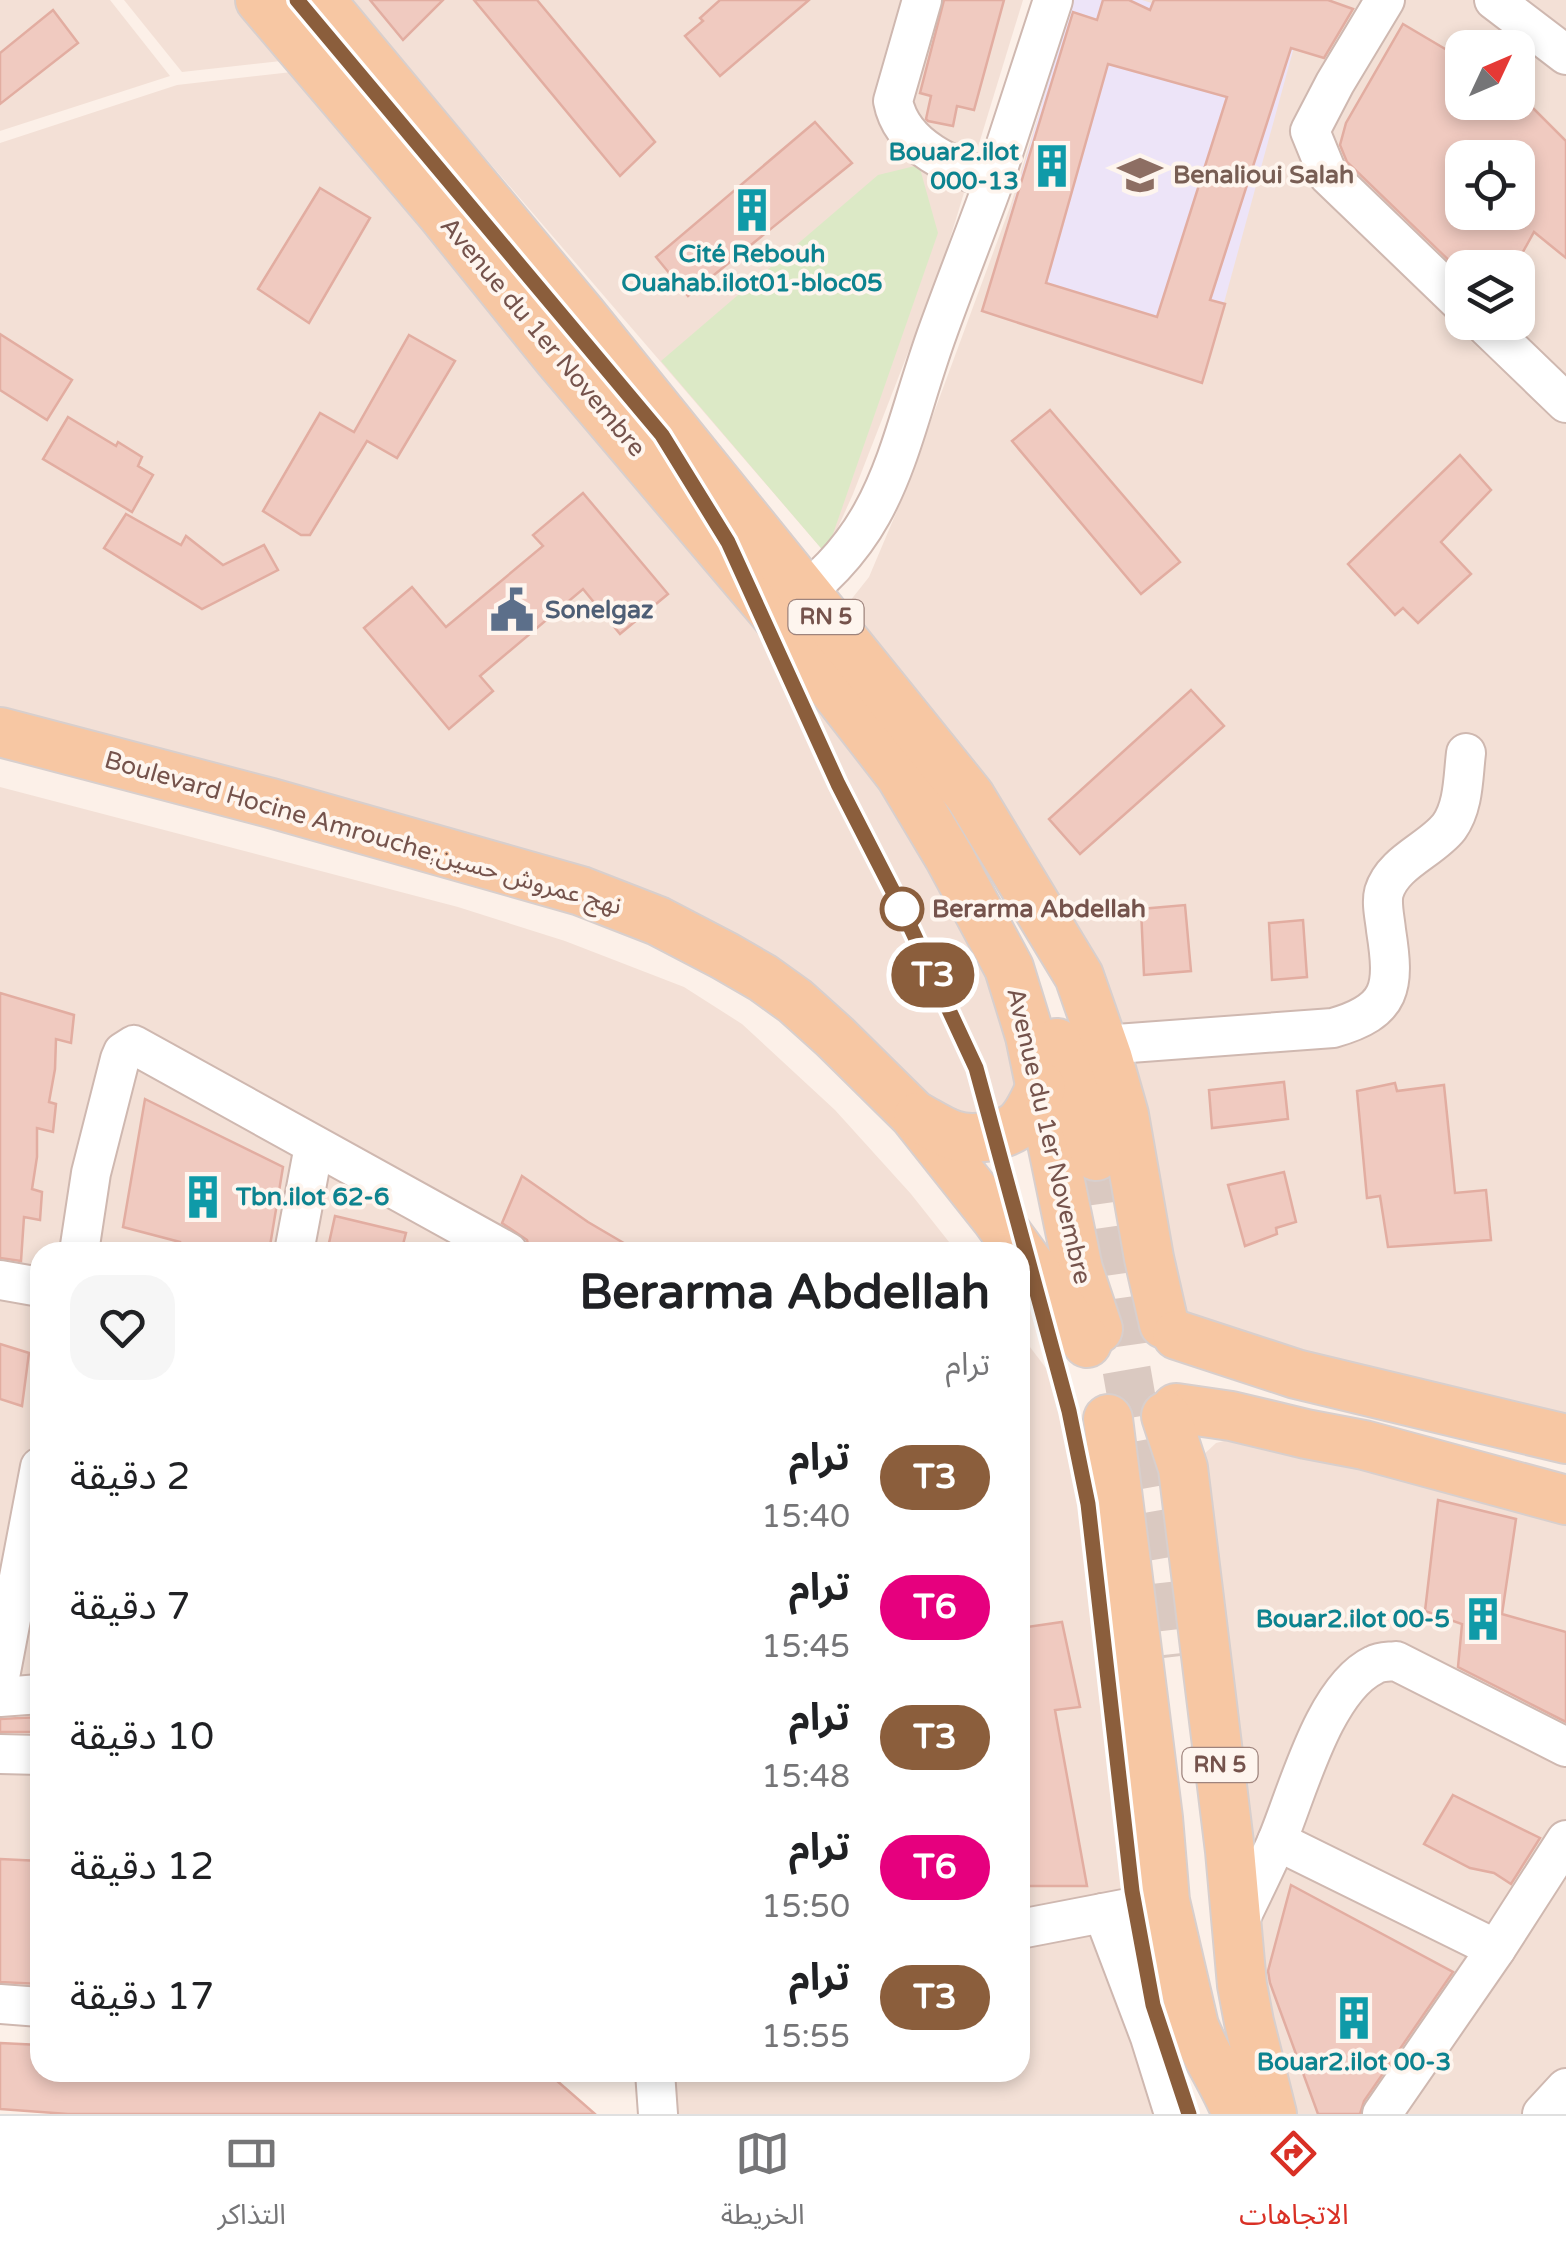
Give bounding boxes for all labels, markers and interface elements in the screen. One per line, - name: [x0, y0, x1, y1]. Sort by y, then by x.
- north arrow: [1445, 30, 1535, 120]
- map controls: [1445, 30, 1535, 340]
- place label: Bouar2.ilot 000-13: [888, 137, 1019, 196]
- button: locate: [1445, 140, 1535, 230]
- building icon: Bouar2.ilot 000-13: [1028, 142, 1076, 190]
- school or university icon: Benalioui Salah: [1116, 151, 1164, 199]
- place label: Benalioui Salah: [1173, 160, 1354, 190]
- building icon: Cité Rebouh Ouahab.ilot01-bloc05: [728, 186, 776, 234]
- street label: Avenue du 1er Novembre: [434, 211, 652, 463]
- place label: Cité Rebouh Ouahab.ilot01-bloc05: [621, 239, 883, 298]
- button: layers: [1445, 250, 1535, 340]
- public building icon: Sonelgaz: [488, 586, 536, 634]
- place label: Sonelgaz: [545, 595, 653, 625]
- road number: RN 5: [788, 600, 864, 634]
- street label: Boulevard Hocine Amrouche;نهج عمروش حسين: [100, 745, 625, 924]
- marker: Berarma Abdellah: [881, 888, 923, 930]
- place label: Berarma Abdellah: [932, 894, 1146, 924]
- line badge: T3: [888, 942, 978, 1008]
- text: T3: [911, 954, 955, 996]
- street label: Avenue du 1er Novembre: [1000, 985, 1098, 1287]
- building icon: Tbn.ilot 62-6: [179, 1173, 227, 1221]
- place label: Tbn.ilot 62-6: [235, 1182, 389, 1212]
- text: Berarma Abdellah: [579, 1264, 990, 1322]
- button: heart: [70, 1275, 175, 1380]
- text: ترام: [945, 1346, 990, 1384]
- text: ترام: [789, 1435, 850, 1481]
- text: 2 دقيقة: [70, 1454, 190, 1500]
- text: T3: [913, 1456, 957, 1498]
- text: 15:40: [761, 1498, 850, 1536]
- text: ترام: [789, 1565, 850, 1611]
- text: 7 دقيقة: [70, 1584, 190, 1630]
- text: T6: [913, 1586, 957, 1628]
- building icon: Bouar2.ilot 00-5: [1459, 1595, 1507, 1643]
- place label: Bouar2.ilot 00-5: [1256, 1604, 1450, 1634]
- text: 15:45: [761, 1628, 850, 1666]
- text: ترام: [789, 1695, 850, 1741]
- text: 10 دقيقة: [70, 1714, 214, 1760]
- text: T3: [913, 1716, 957, 1758]
- road number: RN 5: [1182, 1748, 1258, 1782]
- text: 15:48: [761, 1758, 850, 1796]
- text: ترام: [789, 1825, 850, 1871]
- text: 12 دقيقة: [70, 1844, 214, 1890]
- text: T6: [913, 1846, 957, 1888]
- text: 15:50: [761, 1888, 850, 1926]
- text: ترام: [789, 1955, 850, 2001]
- text: 17 دقيقة: [70, 1974, 214, 2020]
- text: T3: [913, 1976, 957, 2018]
- building icon: Bouar2.ilot 00-3: [1330, 1994, 1378, 2042]
- text: 15:55: [761, 2018, 850, 2056]
- place label: Bouar2.ilot 00-3: [1257, 2047, 1451, 2077]
- tab: التذاكر: [217, 2126, 286, 2245]
- tab: الخريطة: [721, 2126, 805, 2245]
- tab: الاتجاهات: [1239, 2126, 1349, 2245]

